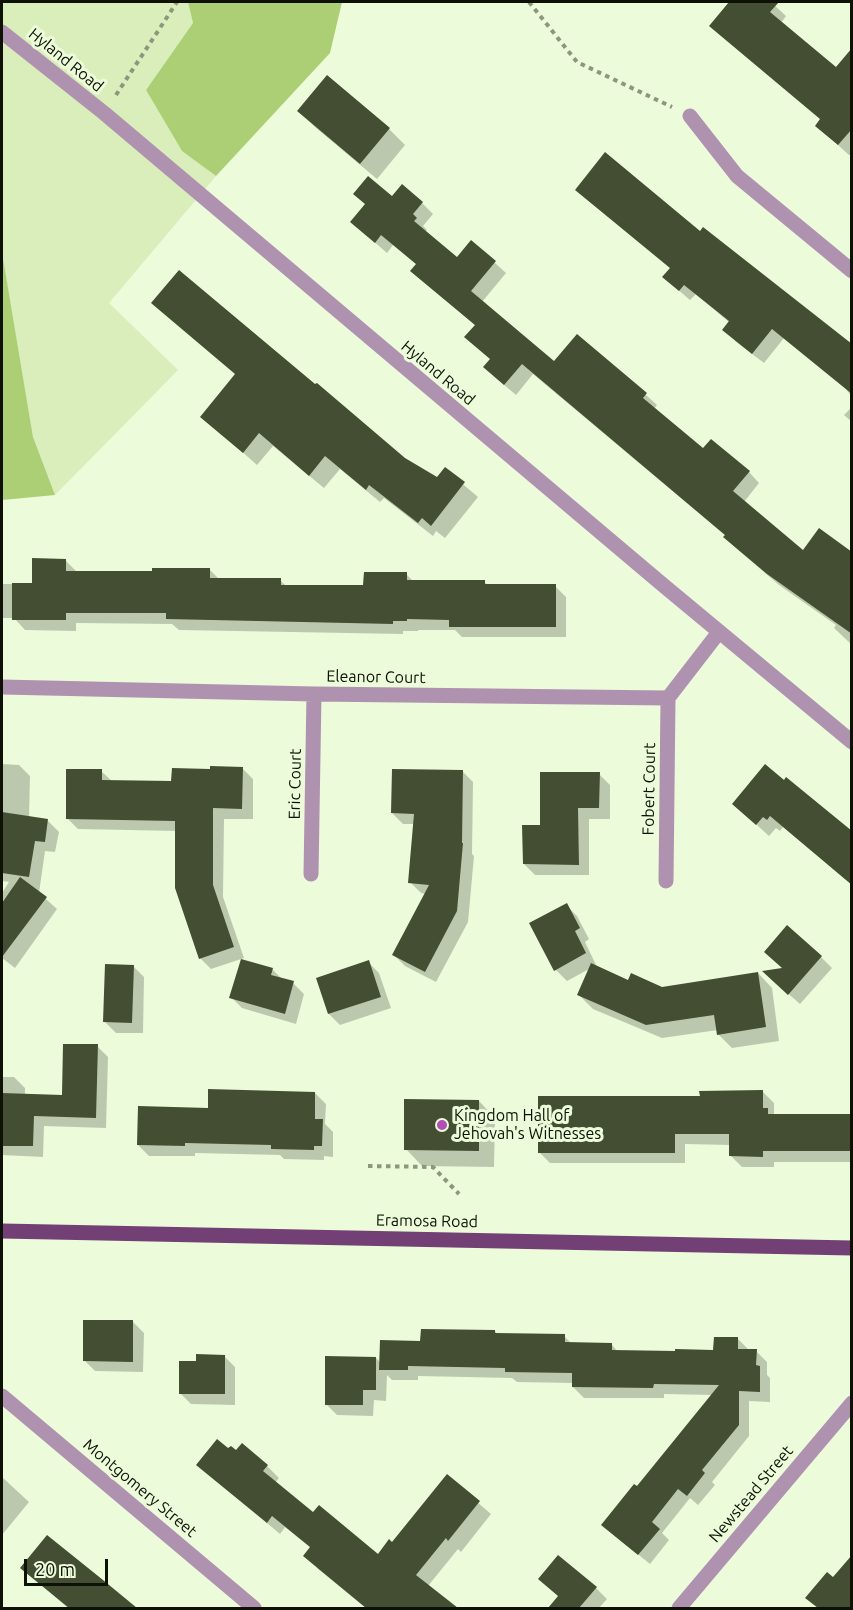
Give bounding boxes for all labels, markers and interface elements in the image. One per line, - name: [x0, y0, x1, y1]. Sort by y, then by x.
- street label: Hyland Road: [25, 24, 107, 96]
- street label: Hyland Road: [397, 337, 479, 409]
- street label: Eleanor Court: [326, 667, 426, 687]
- street label: Fobert Court: [639, 743, 659, 835]
- street label: Eric Court: [285, 749, 305, 819]
- place label: Kingdom Hall of Jehovah's Witnesses: [454, 1106, 601, 1144]
- marker: Kingdom Hall of Jehovah's Witnesses: [435, 1118, 449, 1132]
- street label: Eramosa Road: [376, 1211, 478, 1231]
- street label: Montgomery Street: [79, 1435, 201, 1541]
- street label: Newstead Street: [705, 1442, 797, 1546]
- scale bar: [27, 1547, 111, 1585]
- text: 20 m: [35, 1559, 75, 1579]

